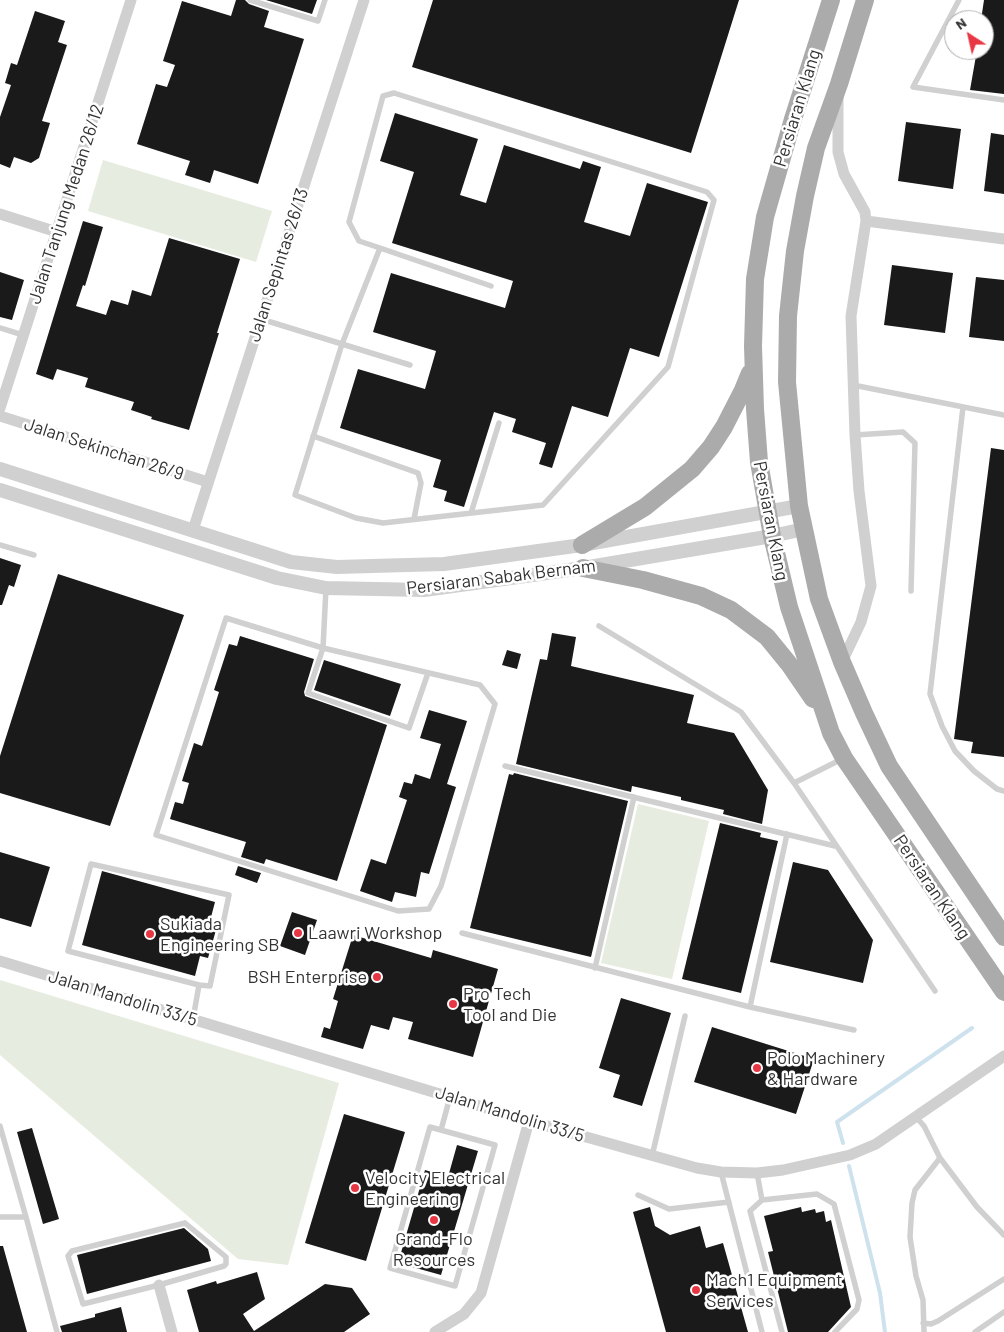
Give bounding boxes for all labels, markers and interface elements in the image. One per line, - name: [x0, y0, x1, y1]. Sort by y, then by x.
- north arrow: [944, 10, 994, 60]
- text: N: [952, 13, 969, 33]
- street label: Persiaran Klang: [769, 47, 825, 169]
- street label: Jalan Tanjung Medan 26/12: [23, 101, 109, 307]
- street label: Jalan Sepintas 26/13: [243, 185, 313, 345]
- street label: Jalan Sekinchan 26/9: [21, 413, 187, 485]
- street label: Persiaran Klang: [749, 459, 793, 583]
- street label: Persiaran Sabak Bernam: [405, 555, 597, 599]
- street label: Persiaran Klang: [889, 831, 975, 943]
- place label: Sukiada Engineering SB: [160, 913, 279, 956]
- place label: Laawri Workshop: [308, 922, 442, 944]
- marker: Laawri Workshop: [292, 927, 304, 939]
- marker: Sukiada Engineering SB: [144, 928, 156, 940]
- street label: Jalan Mandolin 33/5: [46, 965, 200, 1031]
- place label: BSH Enterprise: [247, 966, 367, 988]
- marker: BSH Enterprise: [371, 971, 383, 983]
- place label: Pro Tech Tool and Die: [463, 983, 557, 1026]
- marker: Pro Tech Tool and Die: [447, 998, 459, 1010]
- place label: Polo Machinery & Hardware: [767, 1047, 885, 1090]
- marker: Polo Machinery & Hardware: [751, 1062, 763, 1074]
- street label: Jalan Mandolin 33/5: [433, 1081, 587, 1147]
- place label: Velocity Electrical Engineering: [365, 1167, 505, 1210]
- marker: Velocity Electrical Engineering: [349, 1182, 361, 1194]
- marker: Grand-Flo Resources: [428, 1214, 440, 1226]
- place label: Grand-Flo Resources: [393, 1228, 475, 1270]
- place label: Mach1 Equipment Services: [706, 1269, 843, 1312]
- marker: Mach1 Equipment Services: [690, 1284, 702, 1296]

